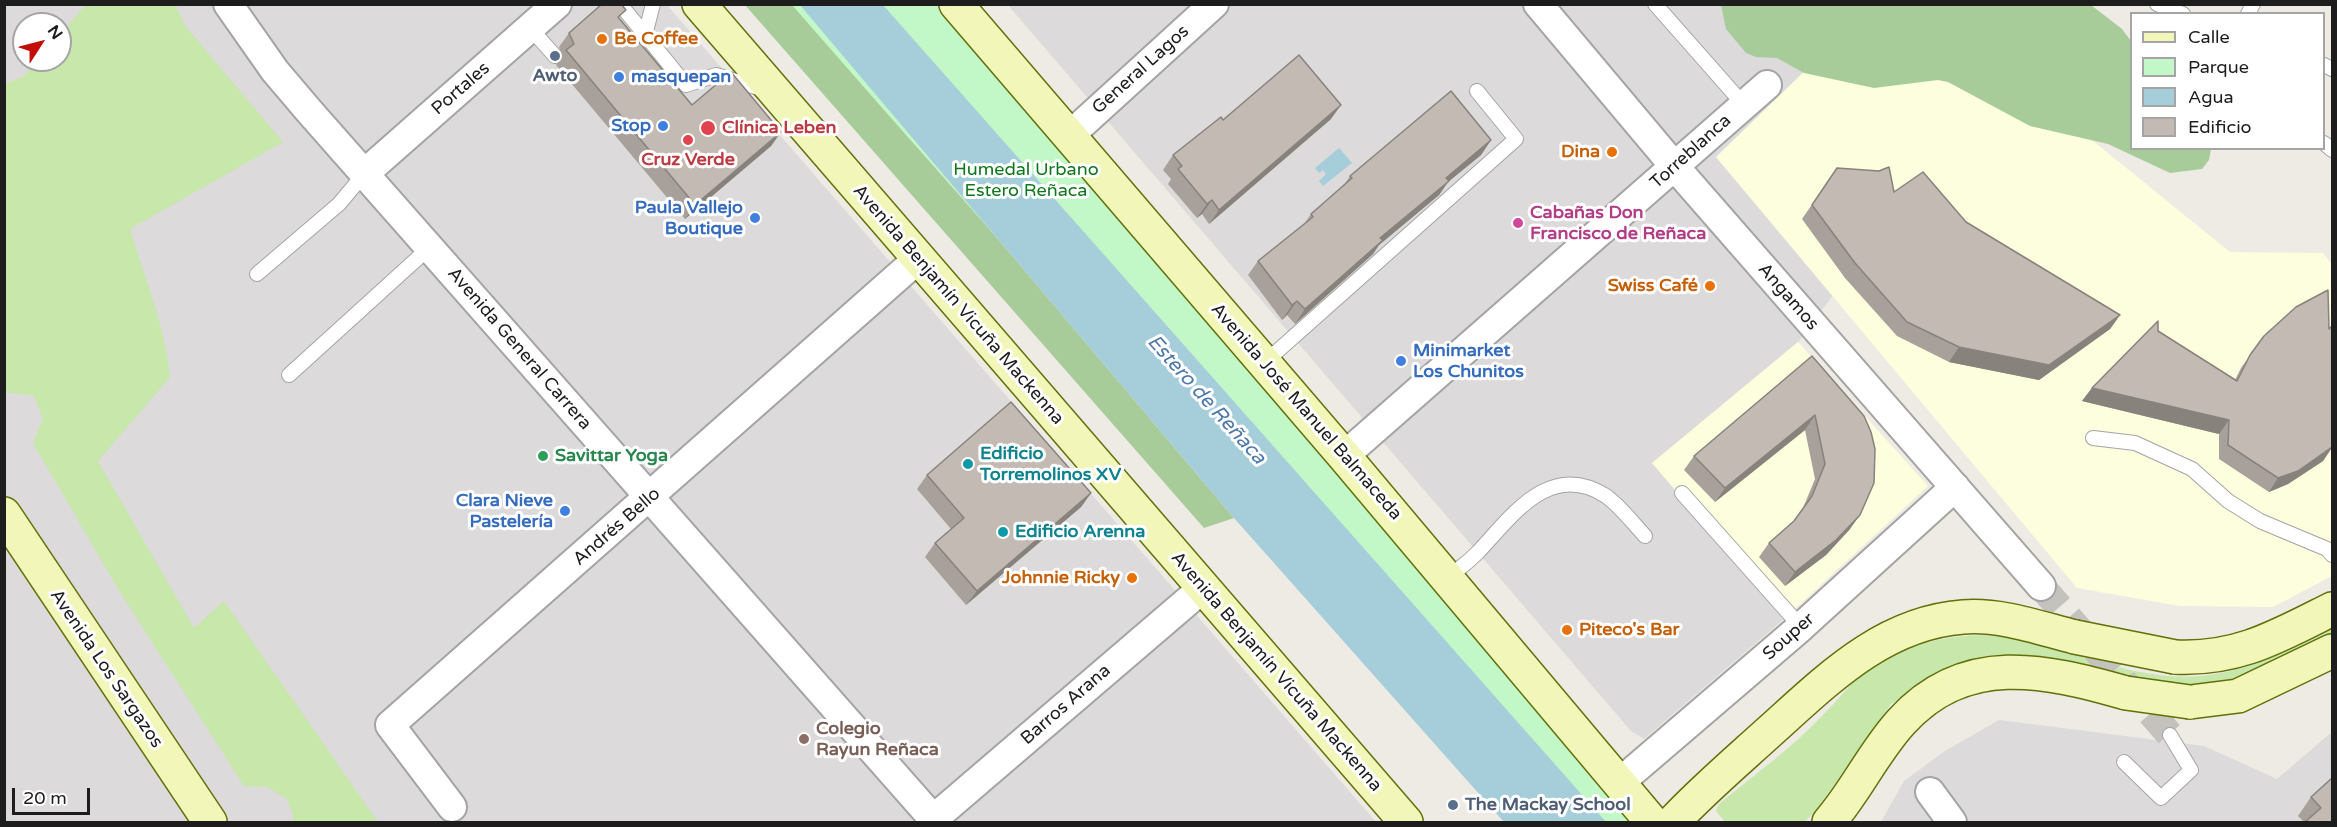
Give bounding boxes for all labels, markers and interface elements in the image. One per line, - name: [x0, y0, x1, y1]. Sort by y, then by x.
- north arrow: [12, 12, 72, 72]
- legend: [2130, 12, 2325, 150]
- street label: General Lagos: [1088, 21, 1194, 119]
- text: N: [43, 22, 67, 44]
- text: Calle: [2188, 26, 2230, 48]
- place label: Be Coffee: [614, 28, 698, 50]
- marker: Be Coffee: [595, 32, 609, 46]
- marker: Awto: [548, 49, 562, 63]
- text: Parque: [2188, 56, 2249, 78]
- street label: Portales: [428, 58, 494, 120]
- place label: Awto: [532, 65, 578, 87]
- place label: masquepan: [631, 66, 731, 88]
- marker: masquepan: [612, 70, 626, 84]
- text: Agua: [2188, 86, 2234, 108]
- street label: Torreblanca: [1646, 110, 1736, 194]
- place label: Stop: [611, 115, 651, 137]
- text: Edificio: [2188, 116, 2252, 138]
- place label: Clínica Leben: [722, 117, 836, 139]
- marker: Stop: [656, 119, 670, 133]
- marker: Clínica Leben: [699, 119, 717, 137]
- marker: Cruz Verde: [681, 133, 695, 147]
- place label: Dina: [1561, 141, 1600, 163]
- marker: Dina: [1605, 145, 1619, 159]
- place label: Cruz Verde: [641, 149, 735, 171]
- park label: Humedal Urbano Estero Reñaca: [953, 159, 1099, 201]
- street label: Avenida Benjamín Vicuña Mackenna: [848, 181, 1068, 429]
- place label: Paula Vallejo Boutique: [635, 197, 743, 240]
- place label: Cabañas Don Francisco de Reñaca: [1530, 202, 1706, 244]
- marker: Paula Vallejo Boutique: [748, 211, 762, 225]
- marker: Cabañas Don Francisco de Reñaca: [1511, 216, 1525, 230]
- street label: Angamos: [1753, 259, 1823, 335]
- street label: Avenida General Carrera: [442, 263, 596, 435]
- place label: Swiss Café: [1608, 275, 1698, 297]
- marker: Swiss Café: [1703, 279, 1717, 293]
- street label: Avenida José Manuel Balmaceda: [1206, 299, 1406, 525]
- water label: Estero de Reñaca: [1142, 330, 1270, 470]
- place label: Minimarket Los Chunitos: [1413, 340, 1524, 382]
- marker: Minimarket Los Chunitos: [1394, 354, 1408, 368]
- place label: Edificio Torremolinos XV: [980, 443, 1121, 486]
- place label: Savittar Yoga: [555, 445, 668, 467]
- marker: Savittar Yoga: [536, 449, 550, 463]
- marker: Edificio Torremolinos XV: [961, 457, 975, 471]
- street label: Andrés Bello: [569, 483, 665, 571]
- place label: Clara Nieve Pastelería: [456, 490, 553, 532]
- marker: Clara Nieve Pastelería: [558, 504, 572, 518]
- place label: Edificio Arenna: [1015, 521, 1145, 543]
- marker: Edificio Arenna: [996, 525, 1010, 539]
- street label: Avenida Benjamín Vicuña Mackenna: [1166, 548, 1386, 796]
- place label: Johnnie Ricky: [1002, 567, 1120, 589]
- marker: Johnnie Ricky: [1125, 571, 1139, 585]
- street label: Avenida Los Sargazos: [45, 586, 167, 752]
- street label: Souper: [1759, 609, 1819, 665]
- place label: Piteco's Bar: [1579, 619, 1679, 641]
- marker: Piteco's Bar: [1560, 623, 1574, 637]
- street label: Barros Arana: [1017, 660, 1115, 750]
- place label: Colegio Rayun Reñaca: [816, 718, 939, 760]
- marker: Colegio Rayun Reñaca: [797, 732, 811, 746]
- scale bar: [15, 776, 93, 814]
- text: 20 m: [23, 787, 67, 809]
- place label: The Mackay School: [1465, 794, 1631, 816]
- marker: The Mackay School: [1446, 798, 1460, 812]

